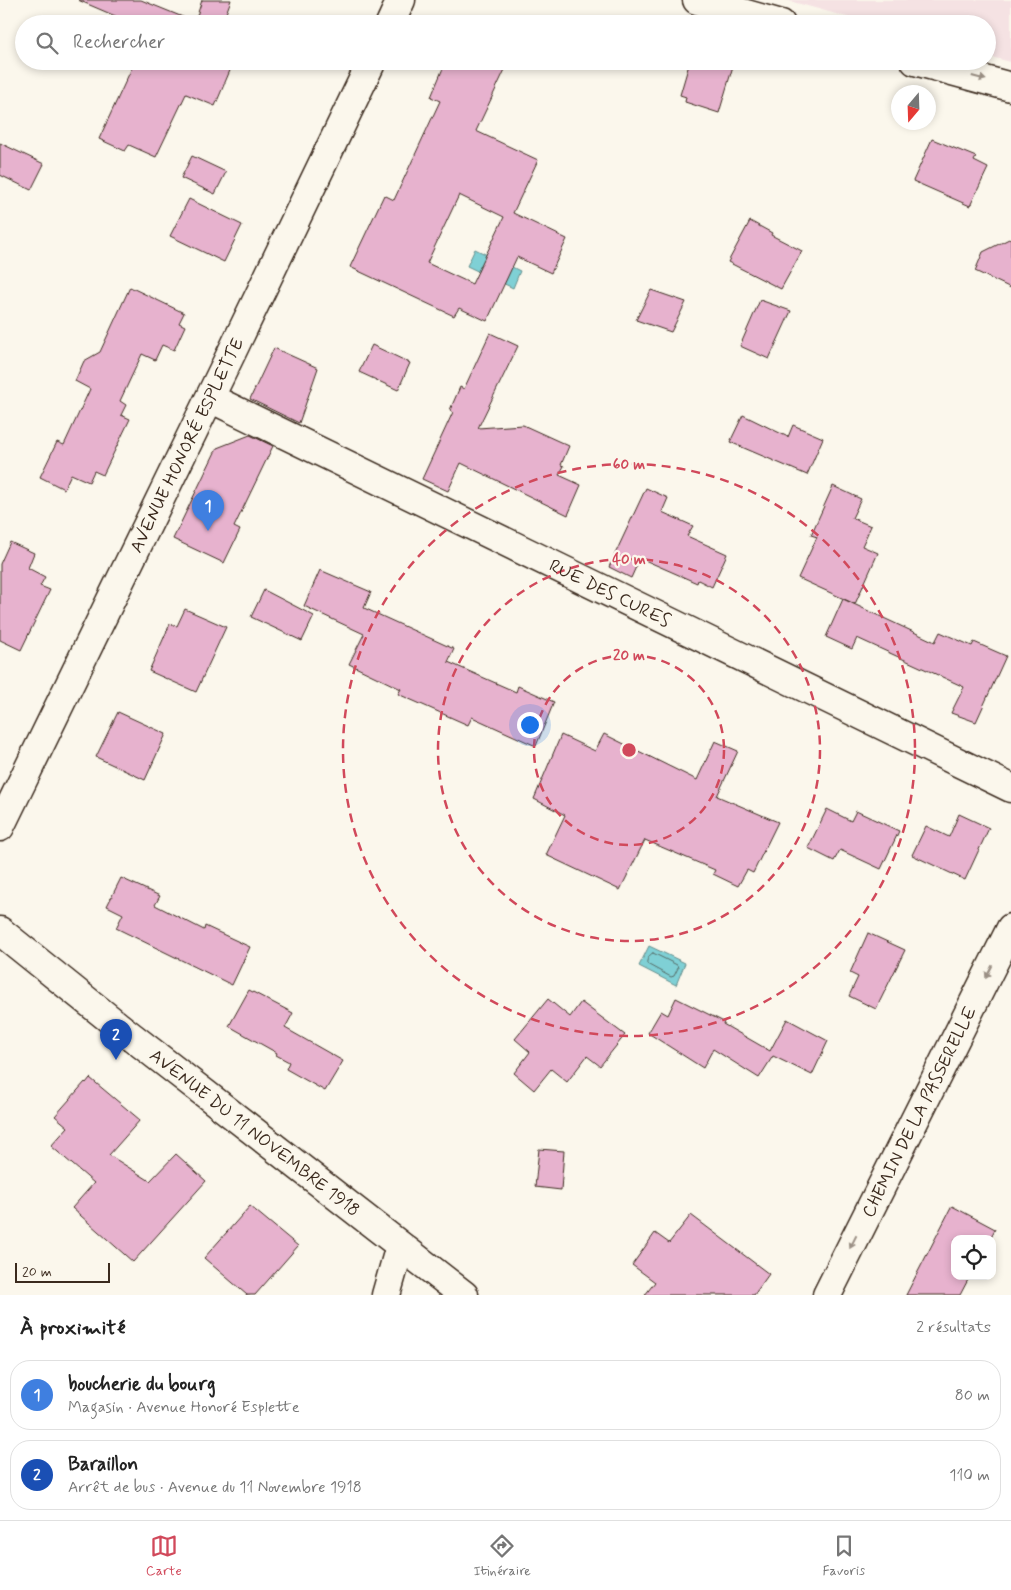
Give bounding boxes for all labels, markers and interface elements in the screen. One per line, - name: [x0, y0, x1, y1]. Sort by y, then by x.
- search box: [15, 15, 996, 70]
- icon: search: [33, 29, 61, 57]
- text: Rechercher: [73, 30, 165, 55]
- one-way arrow: [971, 75, 986, 83]
- north arrow: [891, 85, 936, 130]
- street label: AVENUE HONORÉ ESPLETTE: [125, 334, 250, 557]
- text: 60 m: [613, 455, 645, 475]
- pin: 1: [192, 490, 224, 531]
- text: 40 m: [612, 550, 646, 570]
- street label: RUE DES CURES: [545, 554, 674, 633]
- text: 20 m: [613, 646, 645, 666]
- your location: [517, 712, 543, 738]
- centre of rings: [620, 741, 638, 759]
- one-way arrow: [985, 965, 993, 979]
- street label: CHEMIN DE LA PASSERELLE: [857, 1002, 983, 1222]
- pin: 2: [100, 1019, 132, 1060]
- street label: AVENUE DU 11 NOVEMBRE 1918: [144, 1044, 364, 1223]
- one-way arrow: [849, 1235, 857, 1250]
- map controls: [951, 1235, 996, 1280]
- button: locate: [951, 1235, 996, 1280]
- scale bar: [15, 1260, 110, 1283]
- text: 20 m: [22, 1263, 52, 1281]
- text: À proximité: [20, 1314, 126, 1342]
- text: 2 résultats: [916, 1317, 991, 1338]
- text: boucherie du bourg: [68, 1372, 215, 1397]
- text: 1: [33, 1385, 41, 1406]
- text: 80 m: [955, 1385, 990, 1406]
- text: Magasin · Avenue Honoré Esplette: [68, 1397, 300, 1418]
- text: Baraillon: [68, 1452, 138, 1477]
- text: 2: [33, 1465, 41, 1486]
- text: 110 m: [949, 1465, 990, 1486]
- text: Arrêt de bus · Avenue du 11 Novembre 1918: [68, 1477, 362, 1498]
- tab: Carte: [146, 1532, 182, 1580]
- tab: Itinéraire: [473, 1532, 531, 1580]
- tab: Favoris: [823, 1532, 865, 1580]

